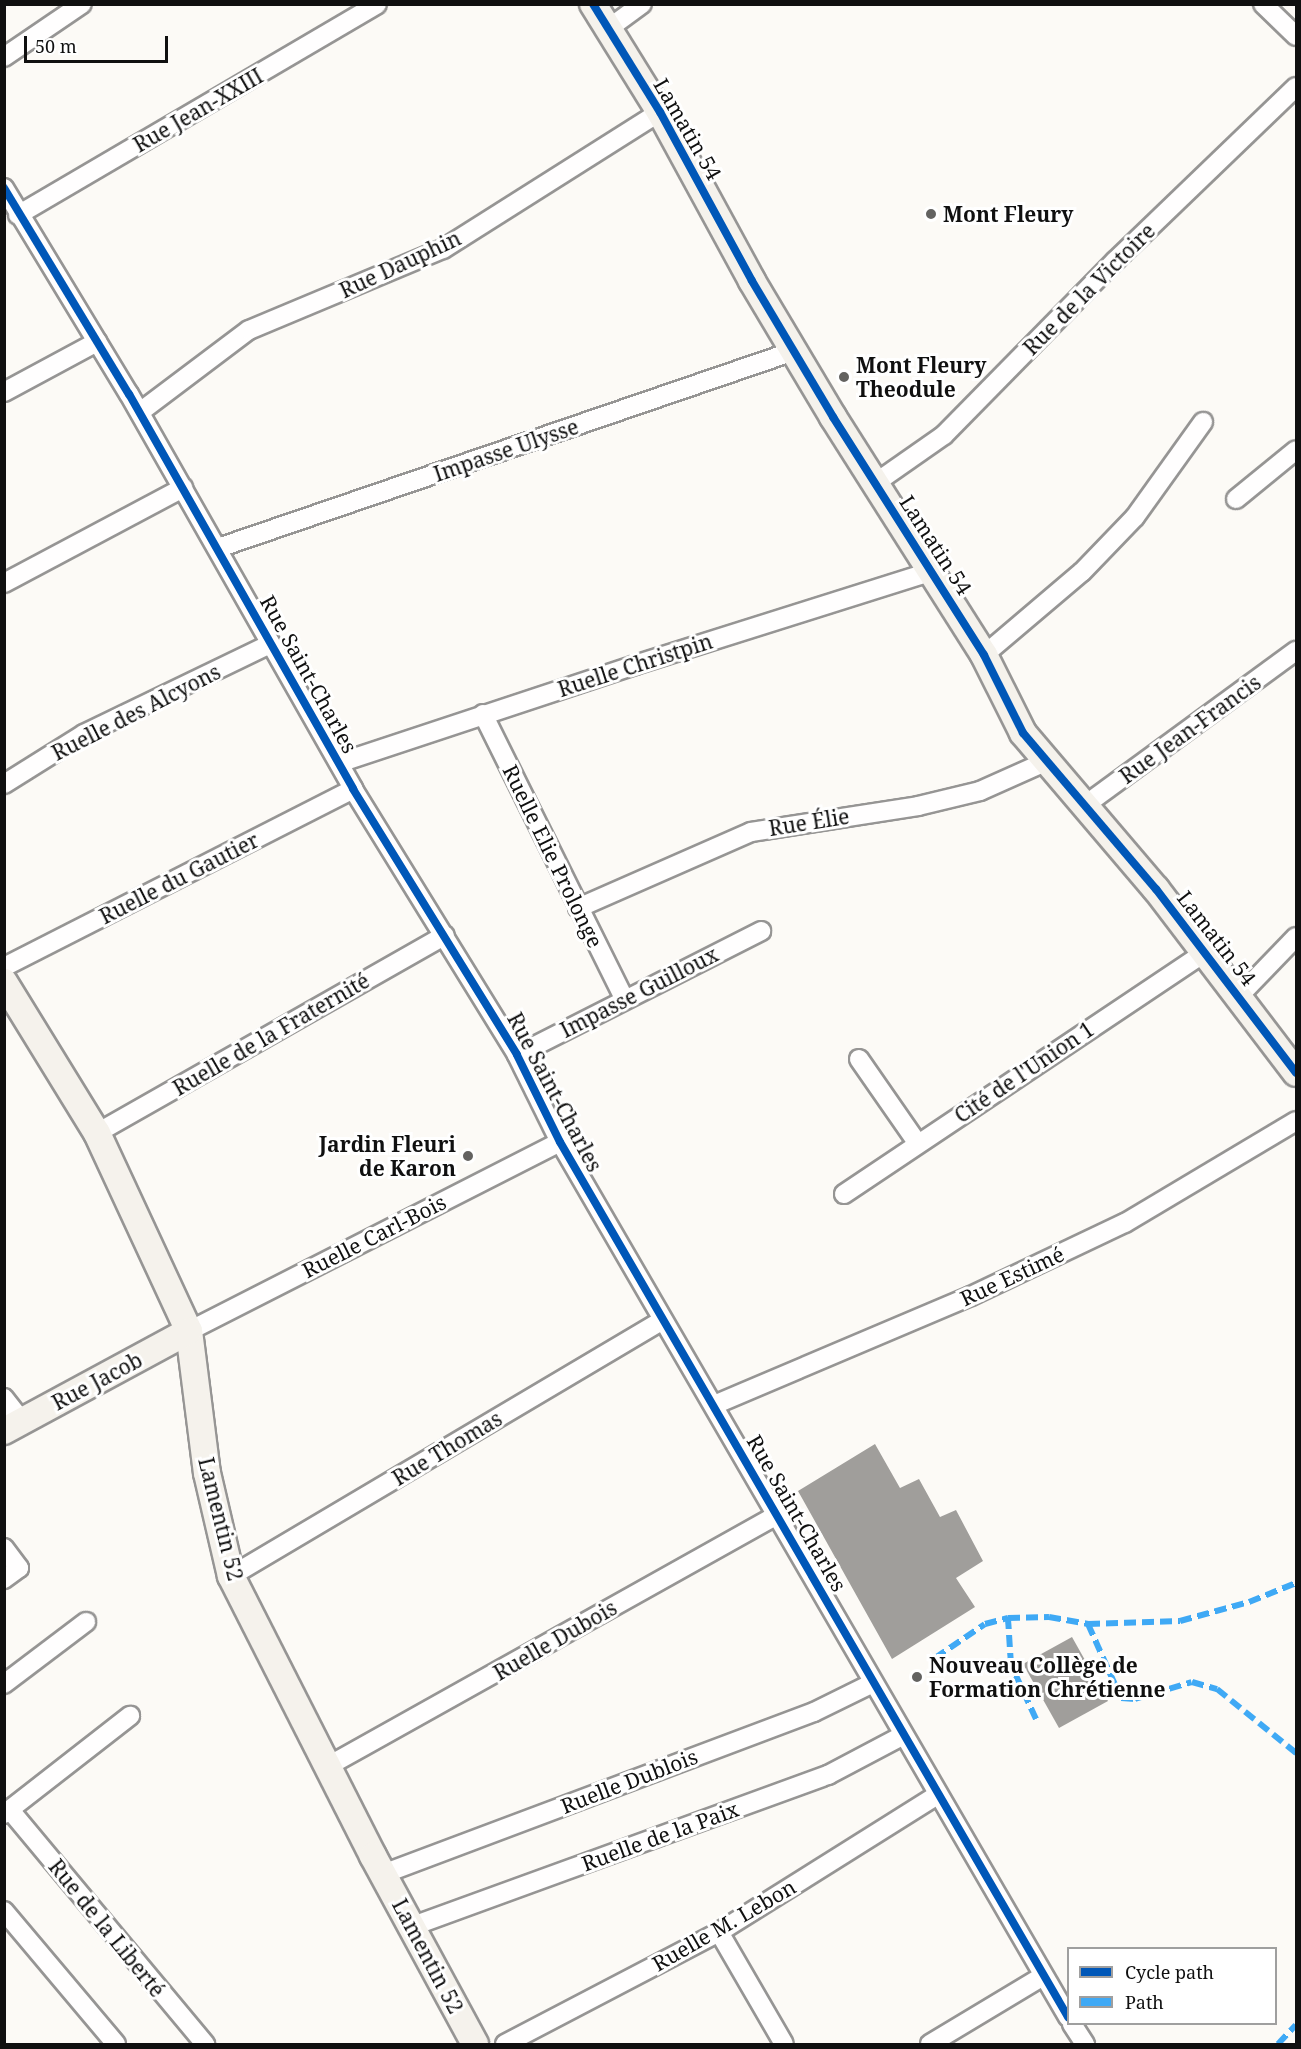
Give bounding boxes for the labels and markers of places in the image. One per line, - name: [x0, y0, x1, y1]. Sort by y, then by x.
- place label: Mont Fleury: [943, 201, 1073, 227]
- marker: Mont Fleury: [924, 207, 938, 221]
- place label: Mont Fleury Theodule: [856, 352, 986, 402]
- marker: Mont Fleury Theodule: [837, 370, 851, 384]
- place label: Jardin Fleuri de Karon: [319, 1131, 456, 1181]
- marker: Jardin Fleuri de Karon: [461, 1149, 475, 1163]
- place label: Nouveau Collège de Formation Chrétienne: [929, 1652, 1166, 1702]
- marker: Nouveau Collège de Formation Chrétienne: [910, 1670, 924, 1684]

